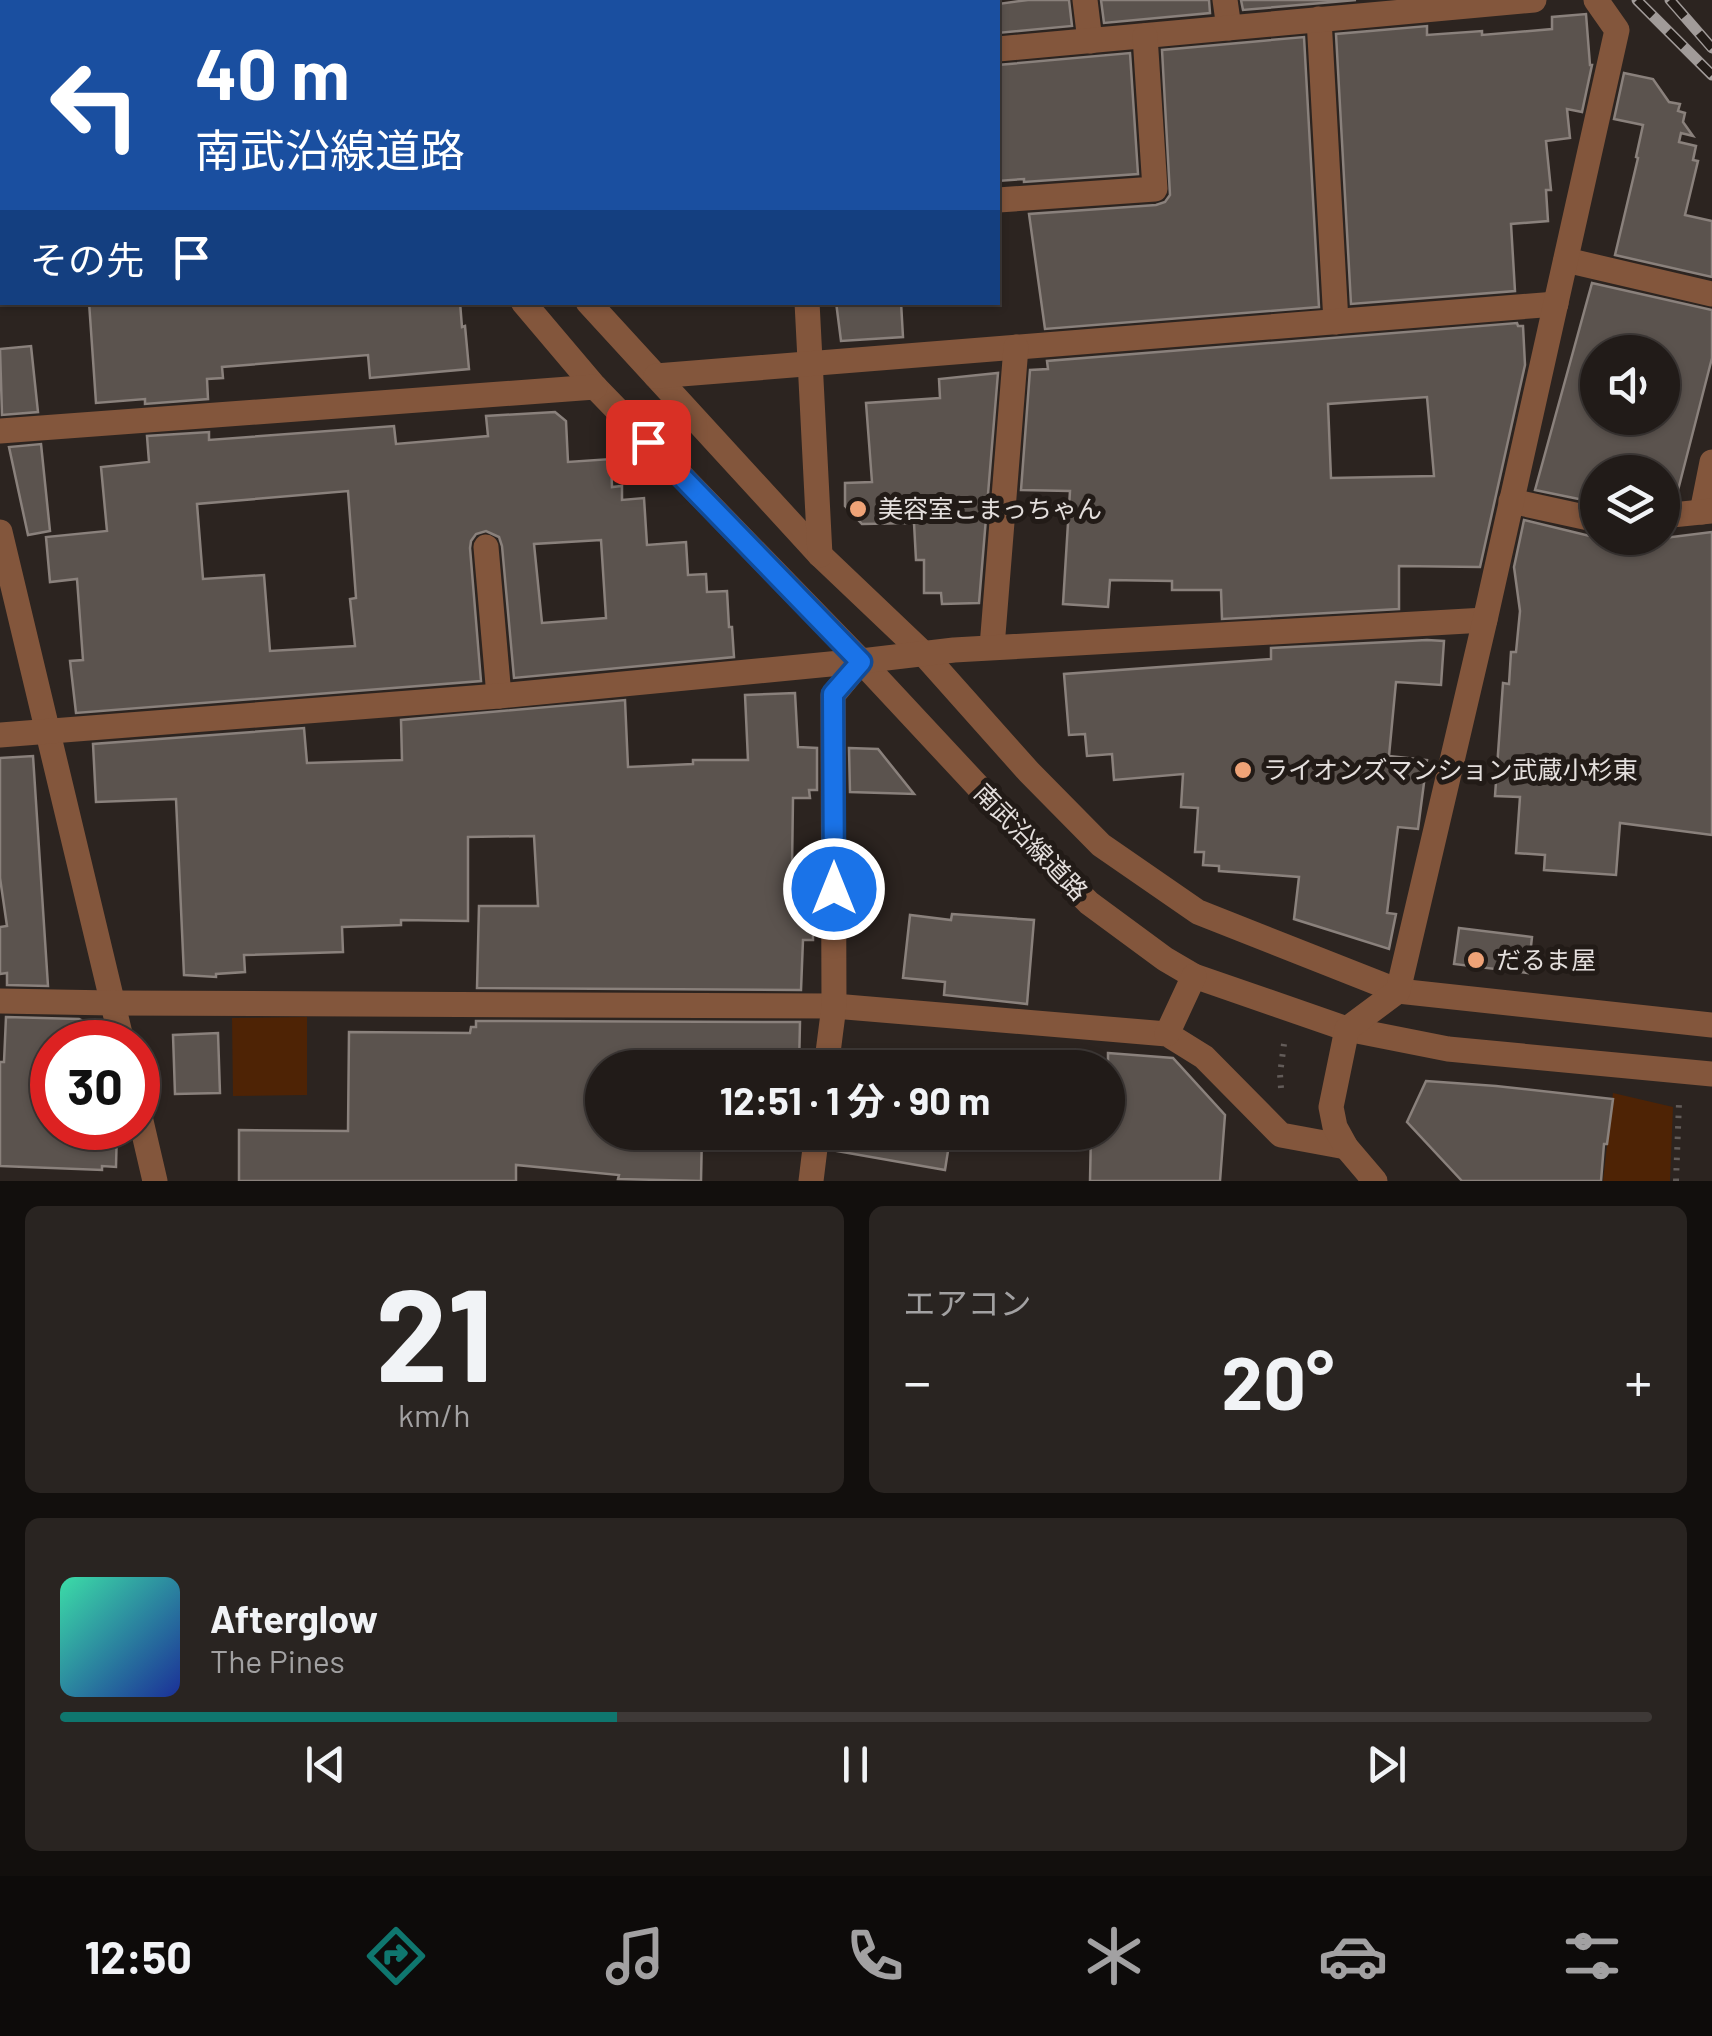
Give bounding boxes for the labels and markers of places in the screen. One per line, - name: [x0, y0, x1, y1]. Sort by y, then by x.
- pin: [606, 400, 691, 485]
- place label: 美容室こまっちゃん: [878, 493, 1102, 523]
- marker: 美容室こまっちゃん: [847, 498, 869, 520]
- place label: ライオンズマンション武蔵小杉東: [1263, 754, 1638, 784]
- marker: ライオンズマンション武蔵小杉東: [1232, 759, 1254, 781]
- place label: だるま屋: [1496, 944, 1596, 974]
- marker: だるま屋: [1465, 949, 1487, 971]

